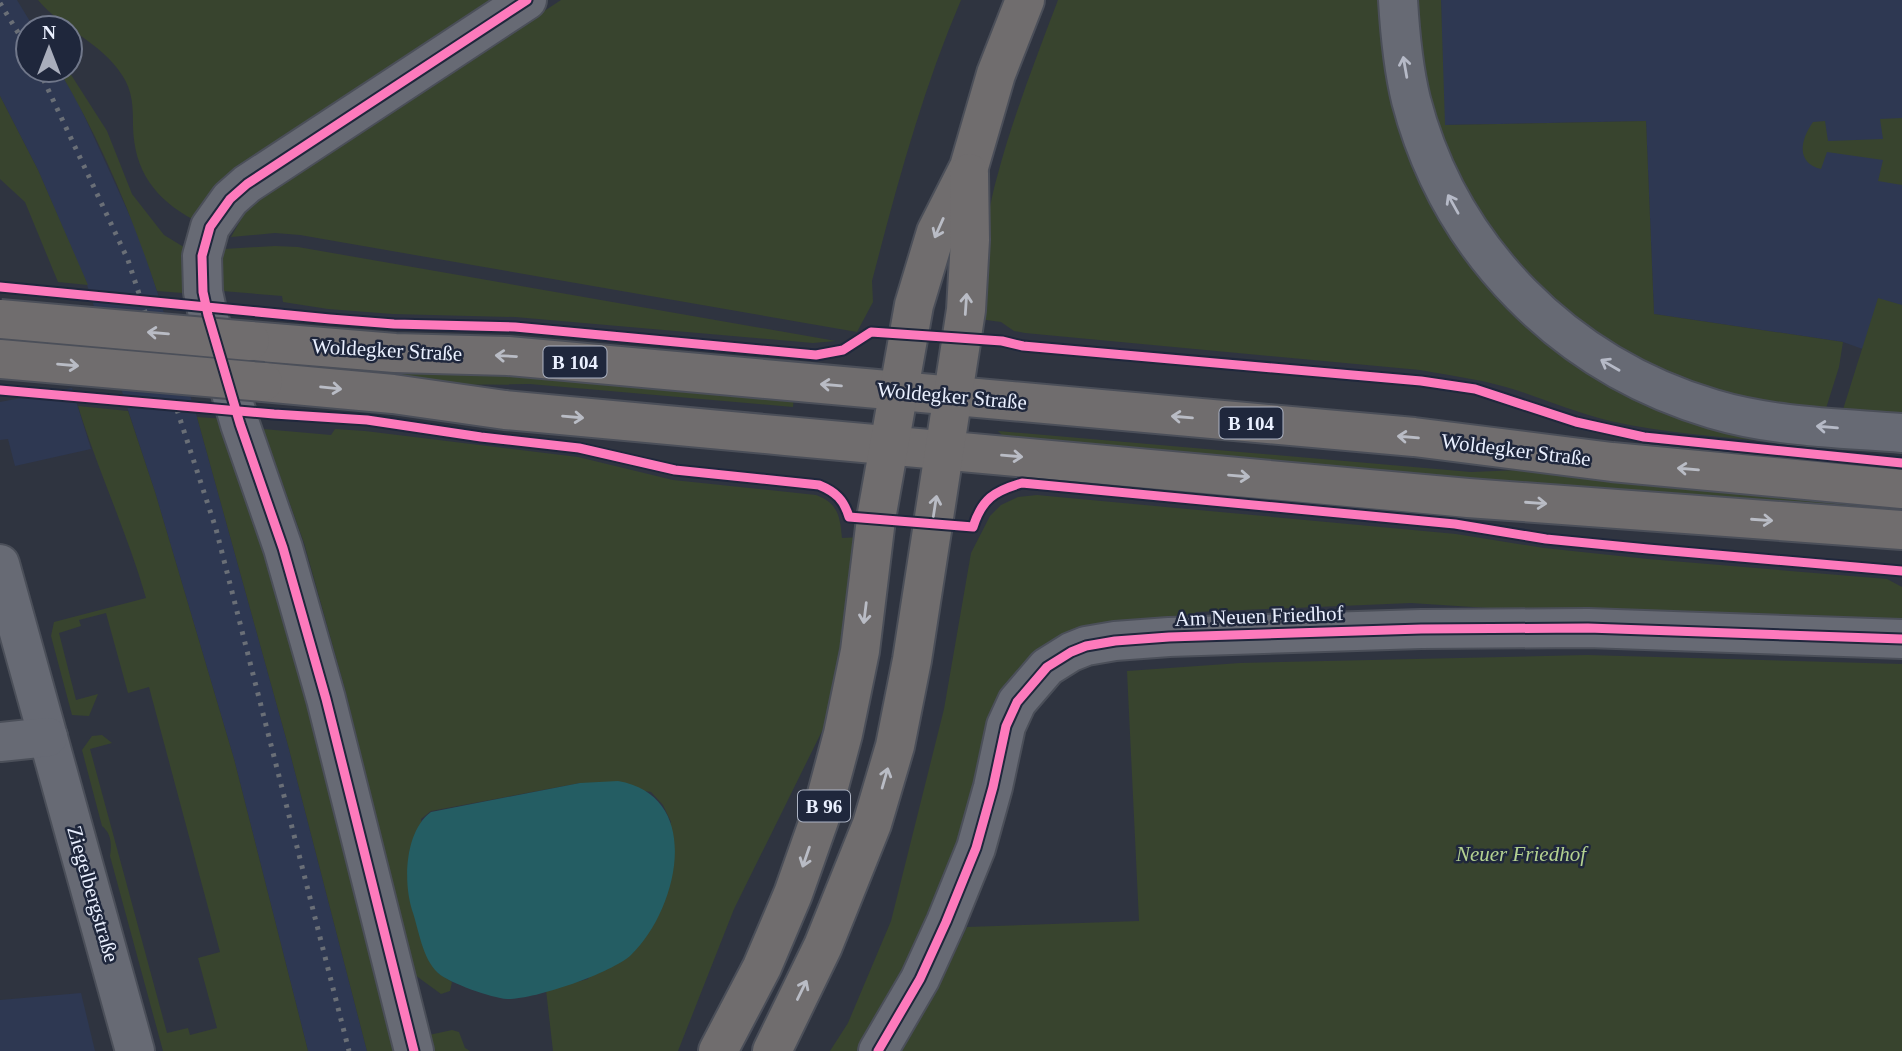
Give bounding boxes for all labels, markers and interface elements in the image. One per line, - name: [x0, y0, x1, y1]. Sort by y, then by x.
- north arrow: [14, 14, 84, 84]
- text: N: [42, 22, 56, 43]
- one-way arrow: [1398, 56, 1411, 79]
- one-way arrow: [1446, 194, 1459, 215]
- one-way arrow: [932, 217, 945, 238]
- one-way arrow: [960, 293, 973, 316]
- one-way arrow: [147, 326, 169, 339]
- street label: Woldegker Straße: [311, 334, 463, 366]
- road number: B 104: [544, 346, 606, 378]
- one-way arrow: [495, 349, 518, 362]
- one-way arrow: [1601, 358, 1621, 372]
- one-way arrow: [56, 359, 79, 372]
- street label: Woldegker Straße: [876, 377, 1028, 415]
- one-way arrow: [820, 378, 842, 391]
- one-way arrow: [319, 382, 342, 395]
- road number: B 104: [1220, 408, 1282, 438]
- one-way arrow: [561, 410, 584, 423]
- one-way arrow: [1171, 410, 1194, 423]
- one-way arrow: [1816, 420, 1839, 433]
- street label: Woldegker Straße: [1440, 429, 1592, 471]
- one-way arrow: [1398, 430, 1420, 443]
- one-way arrow: [1000, 449, 1023, 462]
- one-way arrow: [1677, 462, 1700, 475]
- one-way arrow: [1227, 470, 1249, 483]
- one-way arrow: [929, 495, 942, 518]
- one-way arrow: [1524, 497, 1546, 510]
- one-way arrow: [1751, 514, 1773, 527]
- one-way arrow: [859, 601, 872, 624]
- street label: Am Neuen Friedhof: [1174, 601, 1344, 631]
- one-way arrow: [879, 767, 892, 790]
- road number: B 96: [798, 790, 850, 821]
- street label: Ziegelbergstraße: [62, 823, 124, 965]
- park label: Neuer Friedhof: [1455, 842, 1589, 866]
- one-way arrow: [799, 845, 811, 867]
- one-way arrow: [796, 980, 809, 1001]

